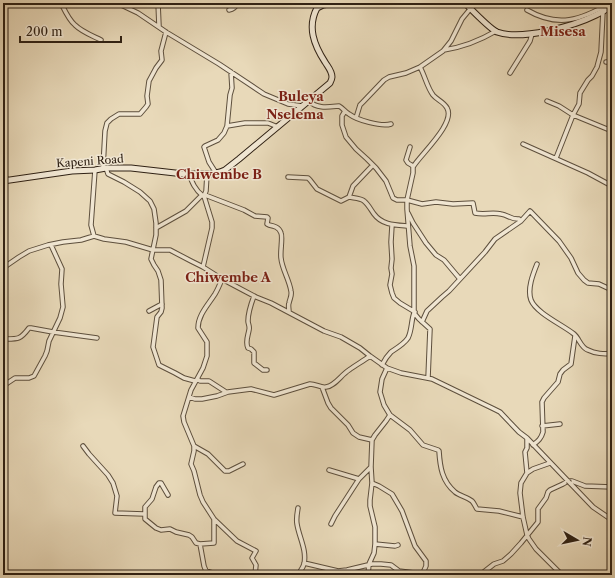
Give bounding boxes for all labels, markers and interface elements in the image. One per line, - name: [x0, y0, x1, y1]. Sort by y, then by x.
- scale bar: [20, 18, 121, 44]
- district label: Misesa: [540, 23, 586, 39]
- text: 200 m: [26, 24, 63, 39]
- district label: Buleya: [278, 88, 324, 104]
- district label: Nselema: [266, 106, 324, 122]
- street label: Kapeni Road: [56, 152, 125, 170]
- district label: Chiwembe B: [176, 166, 262, 182]
- district label: Chiwembe A: [185, 269, 272, 285]
- north arrow: [557, 520, 597, 560]
- text: N: [579, 536, 595, 548]

